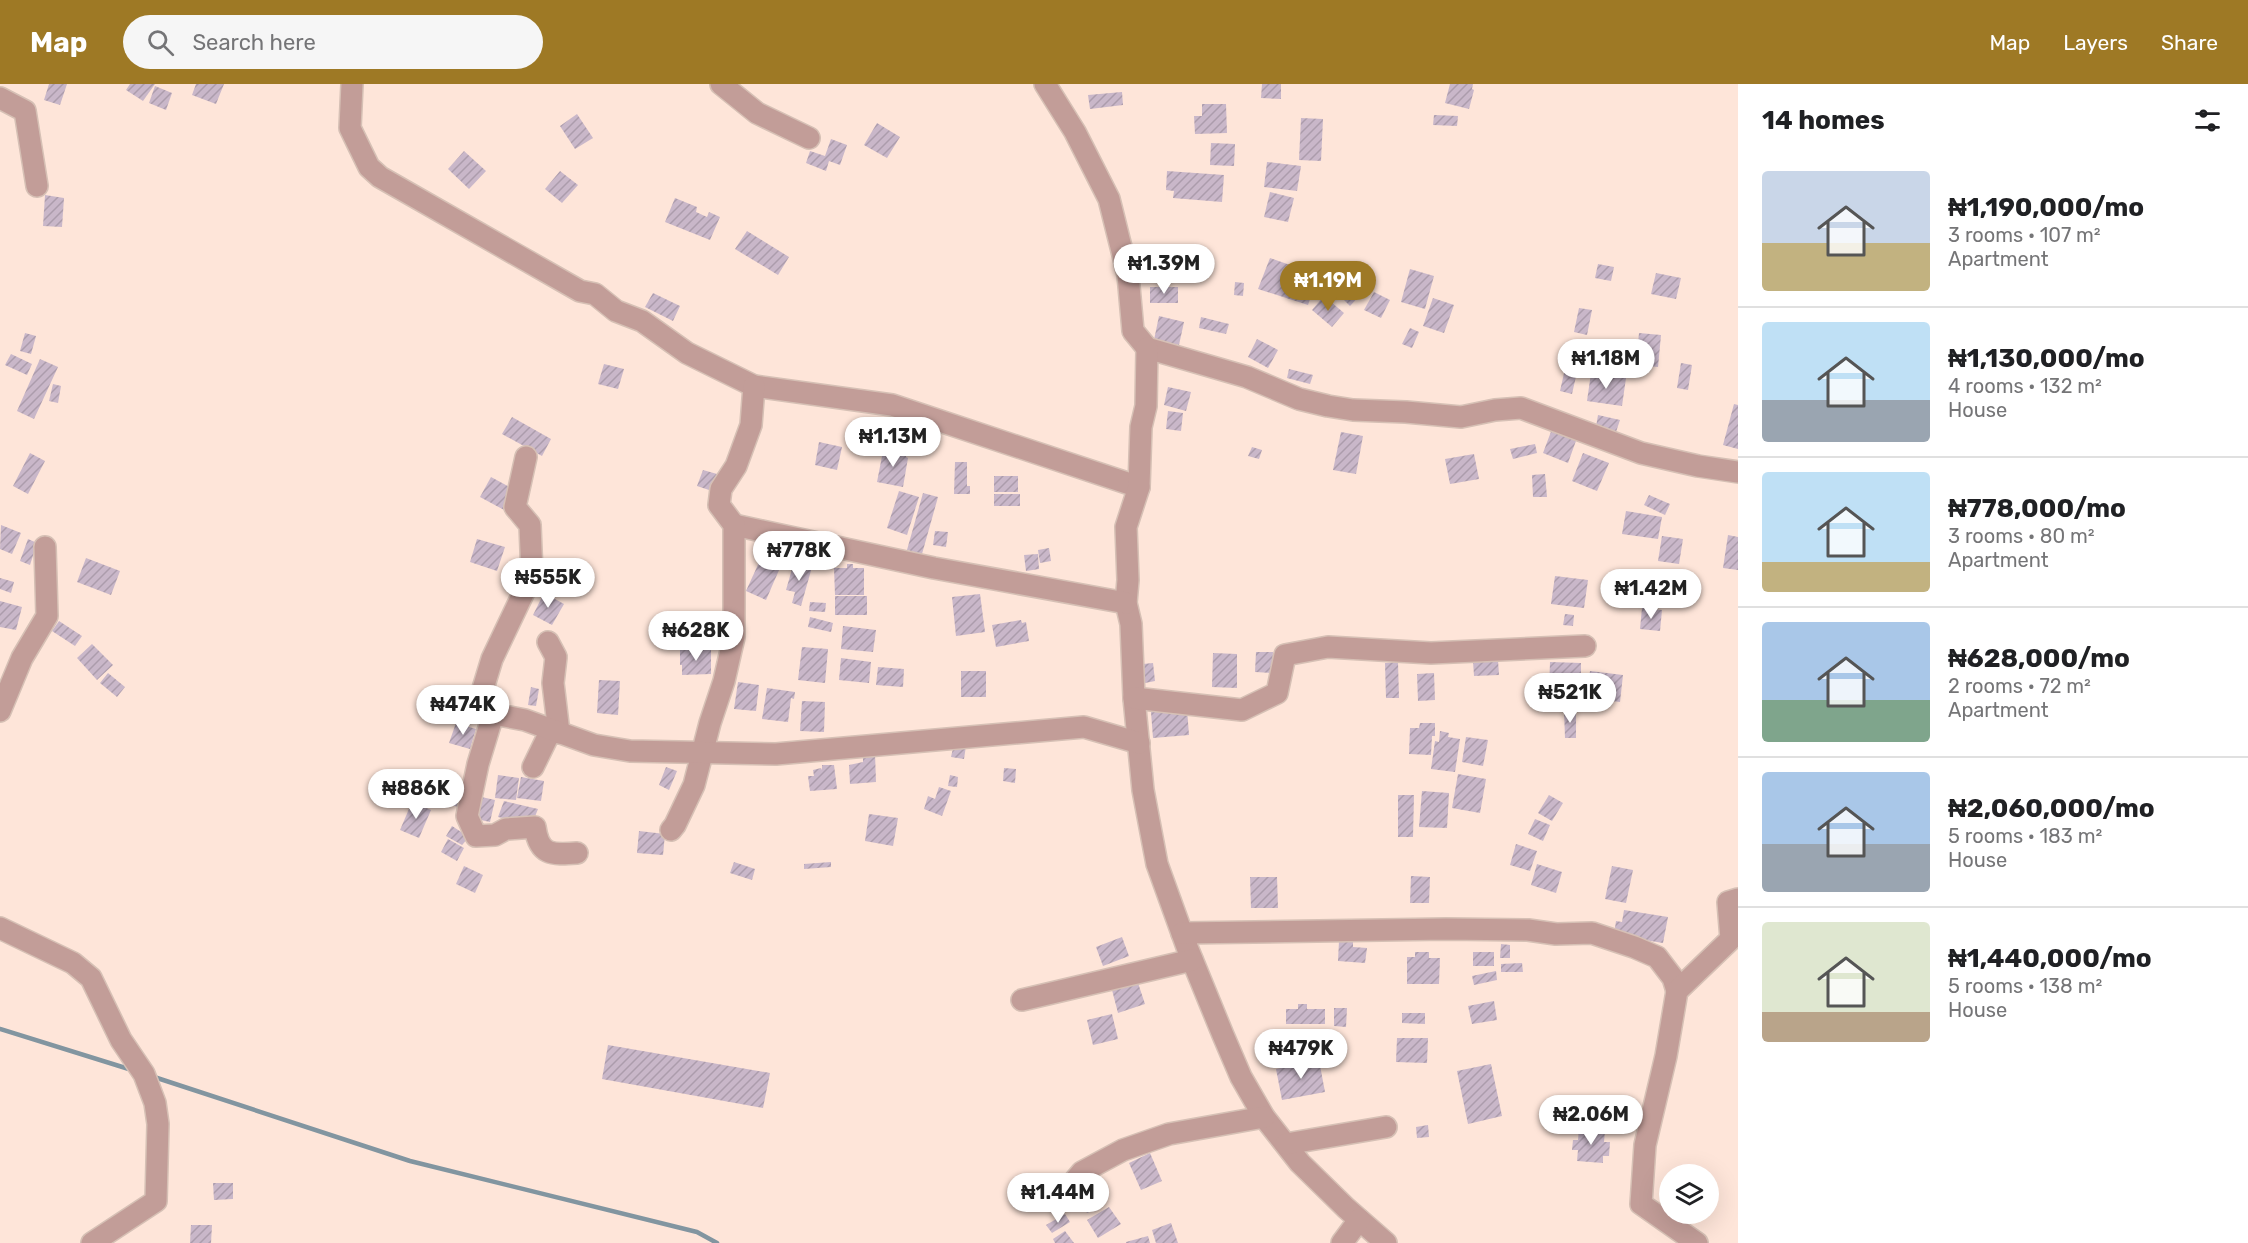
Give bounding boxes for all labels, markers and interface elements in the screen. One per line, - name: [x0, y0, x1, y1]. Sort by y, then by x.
- search box: [123, 15, 543, 69]
- text: Map: [30, 26, 87, 59]
- icon: search: [144, 26, 177, 59]
- text: Search here: [192, 29, 316, 56]
- text: Map: [1989, 30, 2030, 55]
- text: Layers: [2063, 30, 2128, 55]
- text: Share: [2161, 30, 2218, 55]
- icon: filters: [2191, 104, 2224, 137]
- text: 14 homes: [1762, 105, 1885, 136]
- text: ₦1,190,000/mo: [1948, 192, 2144, 223]
- icon: home: [1810, 195, 1882, 267]
- text: 3 rooms · 107 m²: [1948, 223, 2101, 247]
- pin: ₦1.39M: [1115, 244, 1213, 295]
- text: Apartment: [1948, 247, 2049, 271]
- text: ₦1.39M: [1128, 251, 1200, 275]
- pin: ₦1.19M: [1279, 261, 1377, 312]
- text: ₦1.19M: [1294, 268, 1362, 292]
- pin: ₦1.18M: [1557, 339, 1655, 390]
- text: ₦1,130,000/mo: [1948, 343, 2145, 374]
- text: ₦1.18M: [1572, 346, 1640, 370]
- icon: home: [1810, 346, 1882, 418]
- text: 4 rooms · 132 m²: [1948, 374, 2102, 398]
- text: House: [1948, 398, 2007, 422]
- pin: ₦1.13M: [844, 417, 942, 468]
- text: ₦1.13M: [859, 424, 927, 448]
- text: ₦778,000/mo: [1948, 493, 2126, 524]
- icon: home: [1810, 496, 1882, 568]
- text: 3 rooms · 80 m²: [1948, 524, 2095, 548]
- pin: ₦778K: [757, 531, 841, 582]
- text: ₦778K: [767, 538, 831, 562]
- text: Apartment: [1948, 548, 2049, 572]
- pin: ₦555K: [506, 558, 590, 609]
- text: ₦555K: [515, 565, 581, 589]
- pin: ₦1.42M: [1602, 569, 1700, 620]
- text: ₦1.42M: [1614, 576, 1688, 600]
- pin: ₦628K: [654, 611, 738, 662]
- text: ₦628K: [662, 618, 730, 642]
- text: ₦628,000/mo: [1948, 643, 2130, 674]
- icon: home: [1810, 646, 1882, 718]
- pin: ₦521K: [1528, 673, 1612, 724]
- text: 2 rooms · 72 m²: [1948, 674, 2091, 698]
- text: ₦521K: [1538, 680, 1602, 704]
- pin: ₦474K: [421, 685, 505, 736]
- text: ₦474K: [430, 692, 496, 716]
- text: Apartment: [1948, 698, 2049, 722]
- pin: ₦886K: [374, 769, 458, 820]
- text: ₦886K: [382, 776, 450, 800]
- text: ₦2,060,000/mo: [1948, 793, 2155, 824]
- icon: home: [1810, 796, 1882, 868]
- text: 5 rooms · 183 m²: [1948, 824, 2102, 848]
- text: House: [1948, 848, 2007, 872]
- text: ₦1,440,000/mo: [1948, 943, 2152, 974]
- icon: home: [1810, 946, 1882, 1018]
- text: 5 rooms · 138 m²: [1948, 974, 2102, 998]
- text: House: [1948, 998, 2007, 1022]
- pin: ₦479K: [1259, 1029, 1343, 1080]
- text: ₦479K: [1268, 1036, 1334, 1060]
- pin: ₦2.06M: [1542, 1095, 1640, 1146]
- text: ₦2.06M: [1553, 1102, 1629, 1126]
- map controls: [1659, 1164, 1719, 1224]
- button: layers: [1659, 1164, 1719, 1224]
- pin: ₦1.44M: [1009, 1173, 1107, 1224]
- text: ₦1.44M: [1021, 1180, 1095, 1204]

